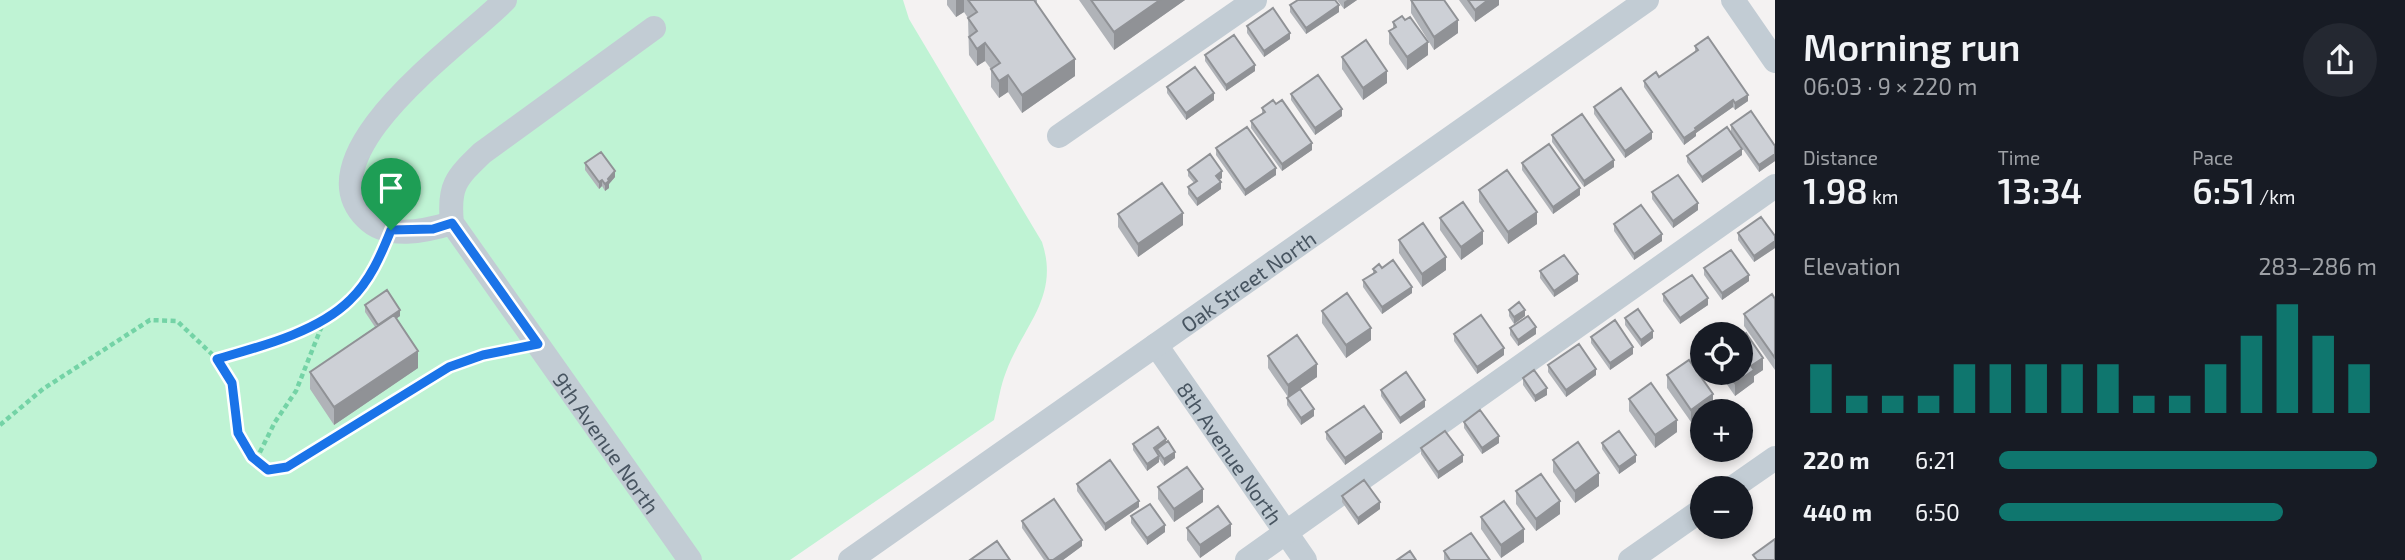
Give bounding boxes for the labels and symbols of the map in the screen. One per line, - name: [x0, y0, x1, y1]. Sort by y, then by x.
- pin: [361, 158, 421, 230]
- street label: Oak Street North: [1175, 225, 1320, 337]
- street label: 9th Avenue North: [549, 367, 665, 518]
- street label: 8th Avenue North: [1173, 377, 1289, 529]

